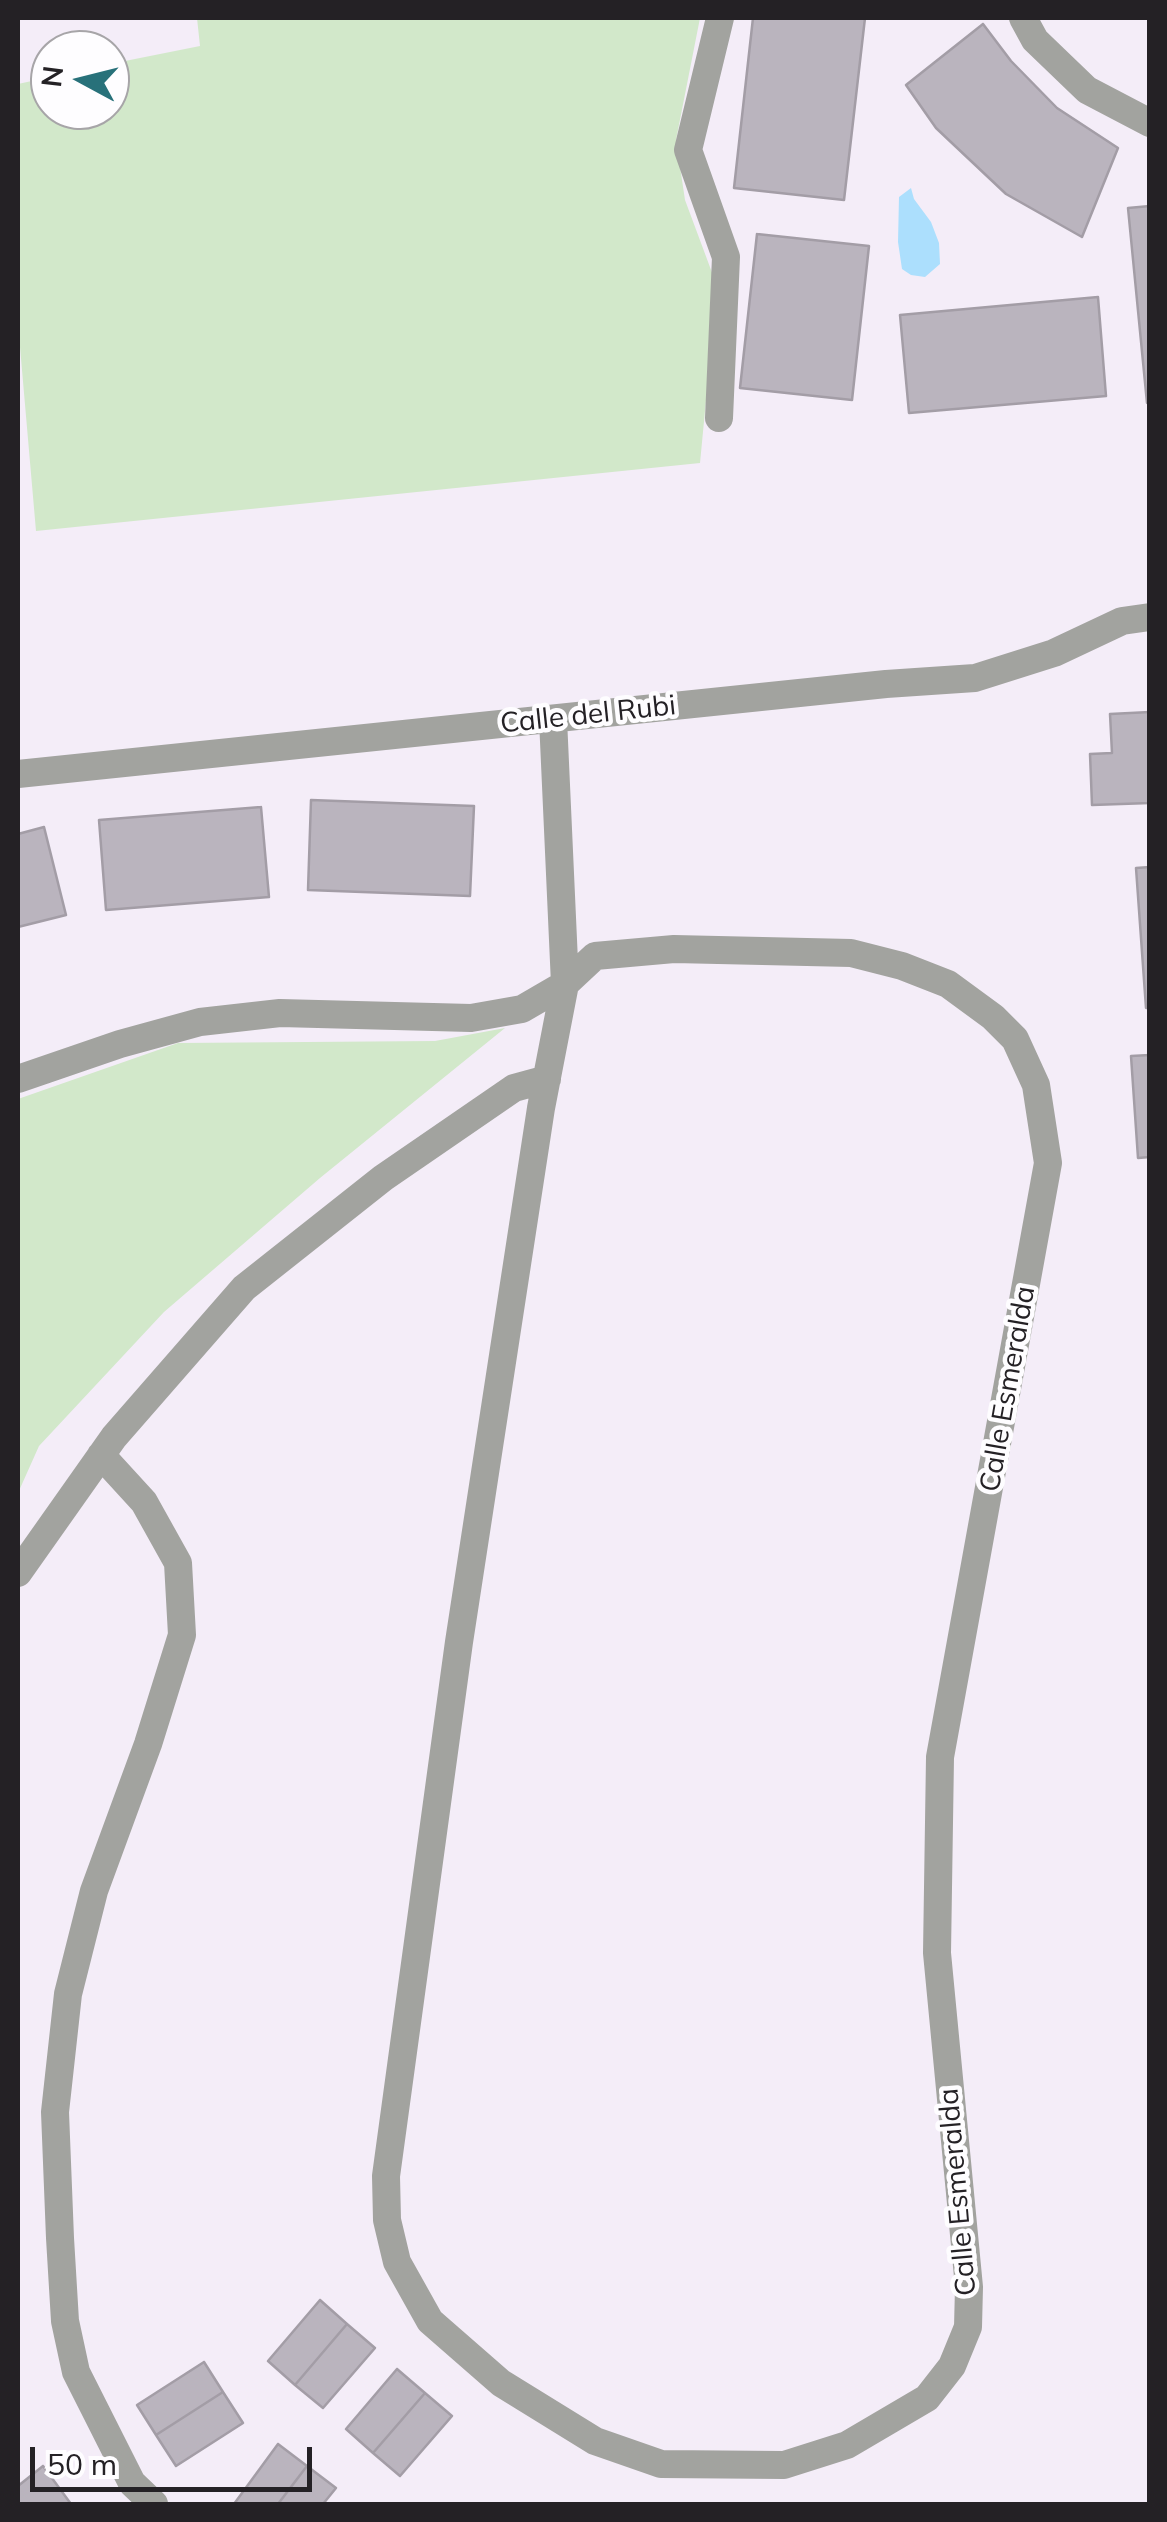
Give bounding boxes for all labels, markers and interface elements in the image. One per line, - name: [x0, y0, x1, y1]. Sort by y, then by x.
- north arrow: [30, 30, 130, 130]
- text: N: [33, 64, 70, 89]
- street label: Calle del Rubi: [499, 689, 677, 741]
- street label: Calle Esmeralda: [973, 1283, 1043, 1495]
- street label: Calle Esmeralda: [932, 2087, 984, 2297]
- scale bar: [35, 2427, 318, 2489]
- text: 50 m: [47, 2445, 117, 2483]

